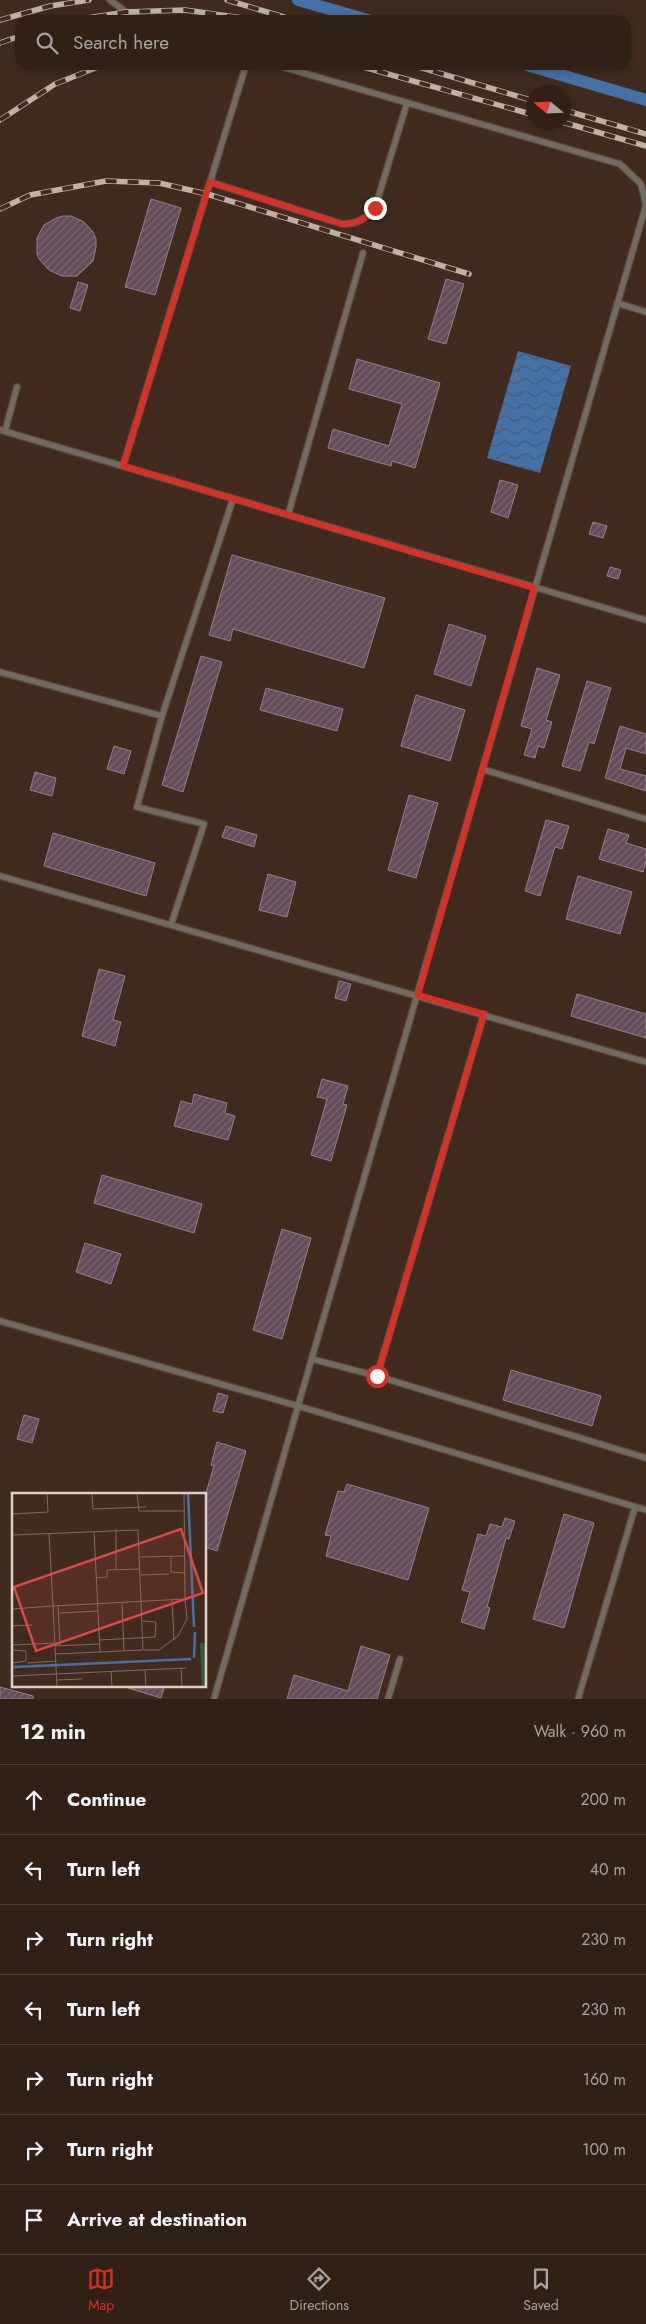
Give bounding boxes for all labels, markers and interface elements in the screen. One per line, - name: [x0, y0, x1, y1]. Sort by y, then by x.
- search box: [15, 15, 631, 70]
- icon: search: [33, 29, 61, 57]
- text: Search here: [73, 29, 169, 56]
- north arrow: [526, 85, 571, 130]
- route end: [364, 197, 387, 220]
- route start: [366, 1365, 389, 1388]
- inset map: [12, 1493, 206, 1686]
- text: 12 min: [20, 1717, 86, 1747]
- text: Walk · 960 m: [534, 1720, 626, 1743]
- icon: ahead: [20, 1786, 48, 1814]
- text: Continue: [67, 1786, 146, 1813]
- text: 200 m: [580, 1788, 626, 1811]
- icon: left: [20, 1856, 48, 1884]
- text: Turn left: [67, 1856, 140, 1883]
- text: 40 m: [590, 1858, 626, 1881]
- icon: right: [20, 1926, 48, 1954]
- text: Turn right: [67, 1926, 153, 1953]
- text: 230 m: [581, 1928, 626, 1951]
- icon: left: [20, 1996, 48, 2024]
- text: Turn left: [67, 1996, 140, 2023]
- text: 230 m: [581, 1998, 626, 2021]
- icon: right: [20, 2066, 48, 2094]
- text: Turn right: [67, 2066, 153, 2093]
- text: 160 m: [583, 2068, 626, 2091]
- icon: right: [20, 2136, 48, 2164]
- text: Turn right: [67, 2136, 153, 2163]
- text: 100 m: [582, 2138, 626, 2161]
- icon: arrive: [20, 2206, 48, 2234]
- text: Arrive at destination: [67, 2206, 247, 2233]
- tab: Map: [87, 2265, 115, 2315]
- tab: Directions: [290, 2265, 349, 2315]
- tab: Saved: [523, 2265, 559, 2315]

